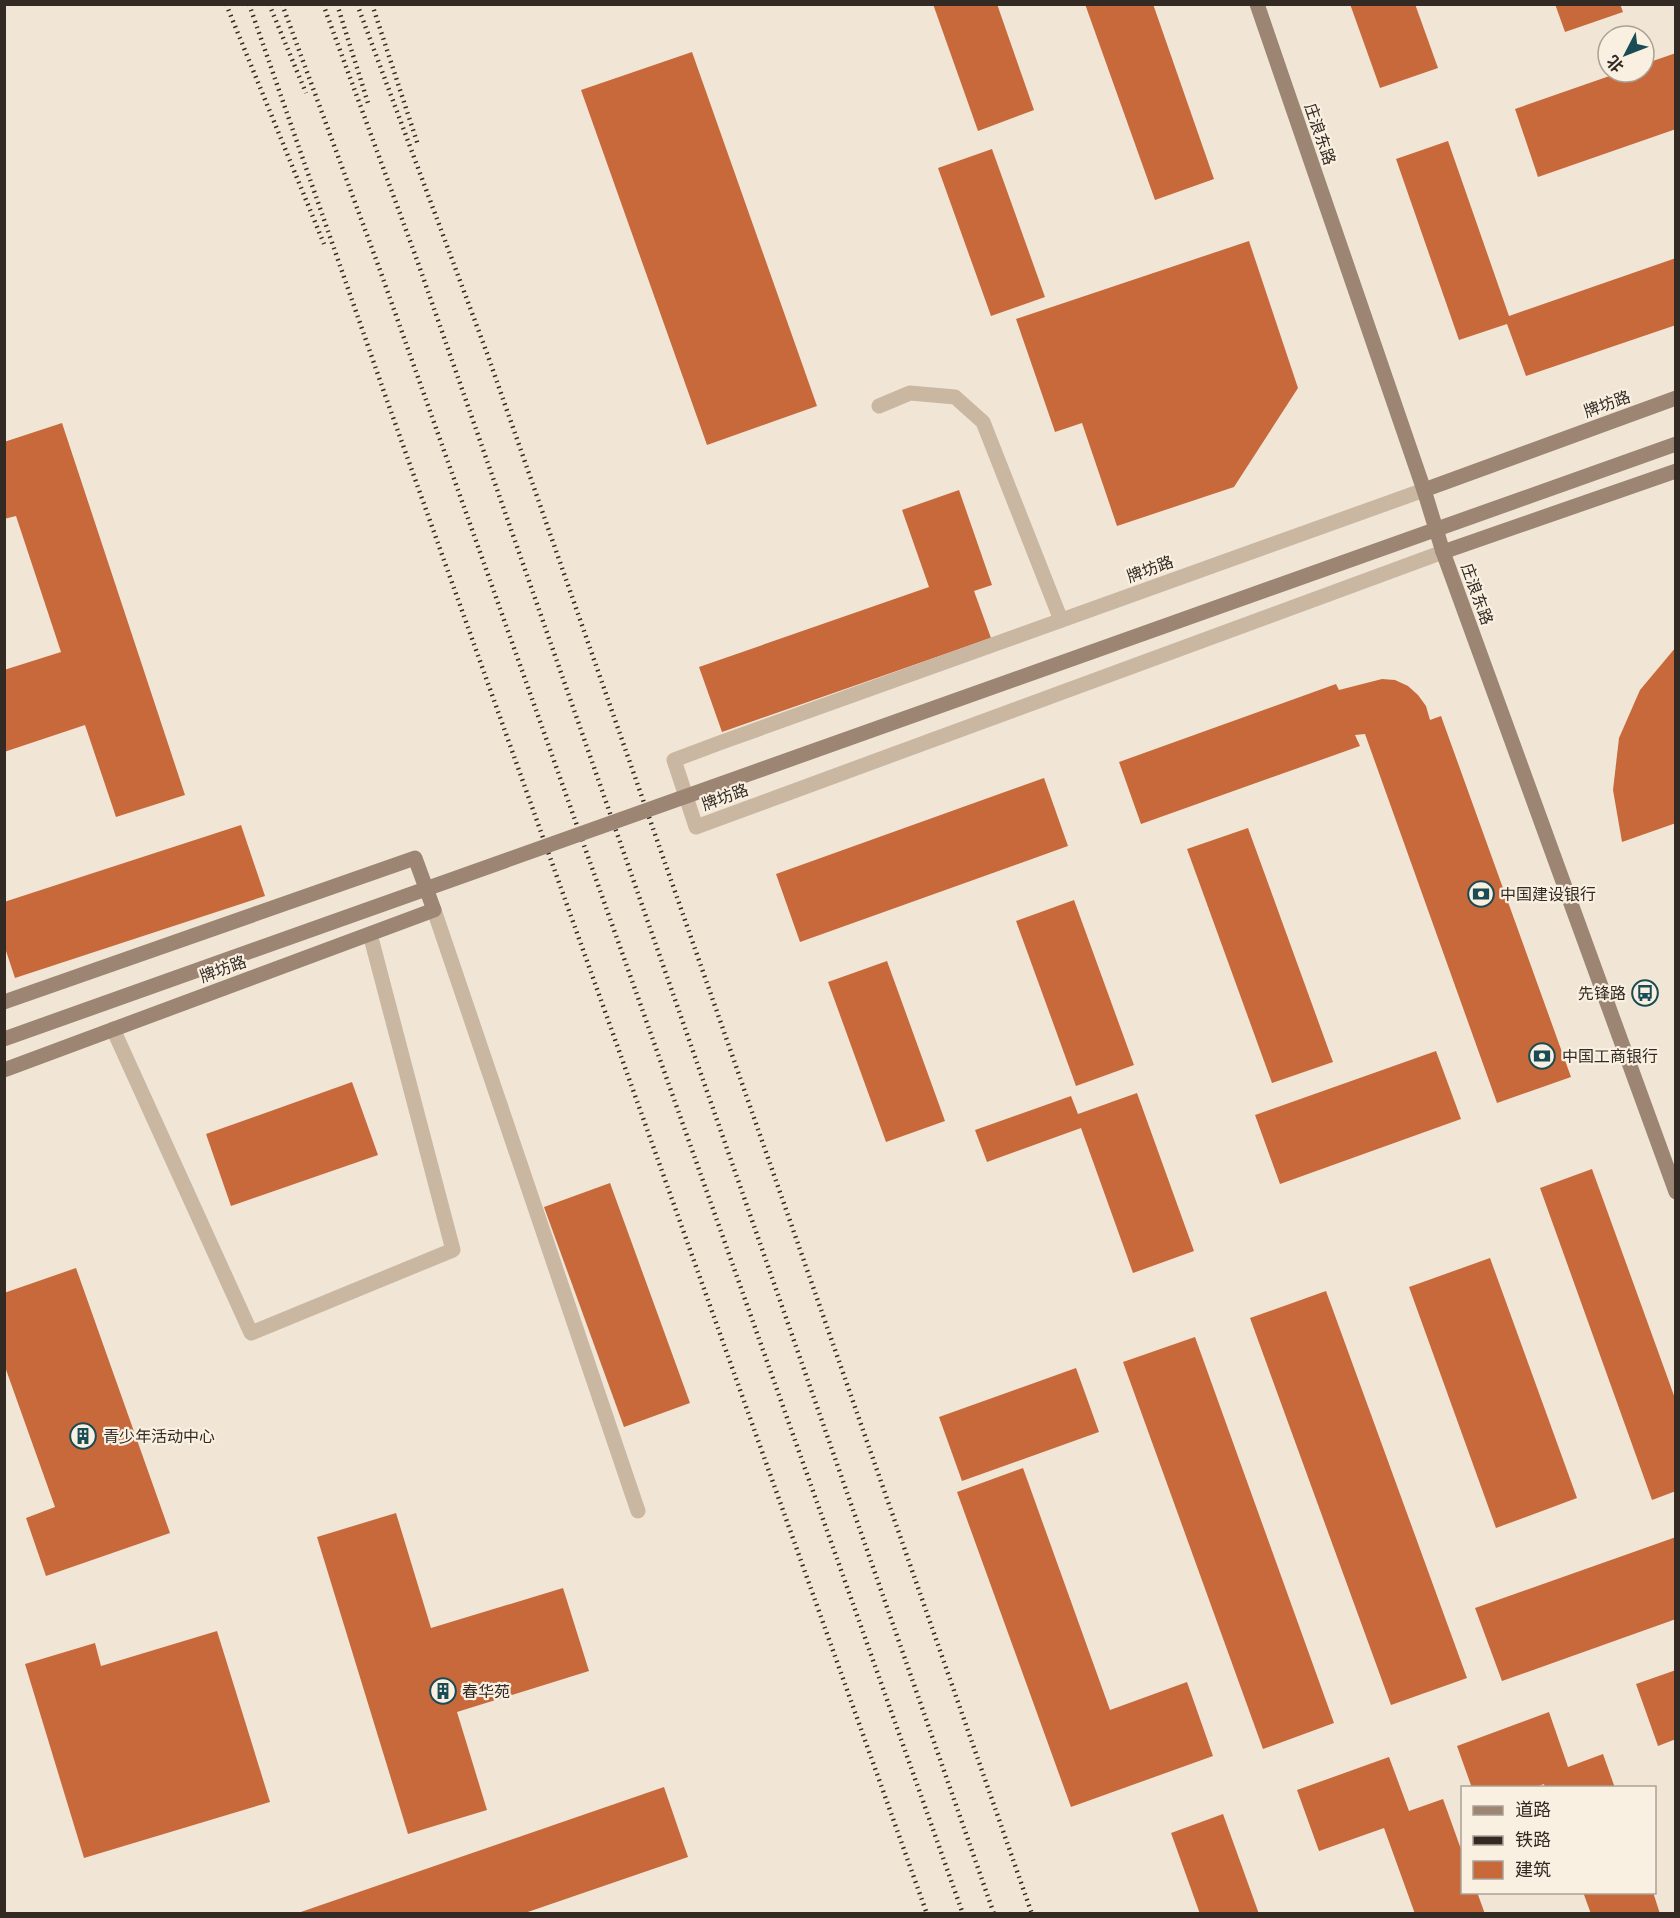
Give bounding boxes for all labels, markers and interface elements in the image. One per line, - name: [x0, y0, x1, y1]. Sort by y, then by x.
- north arrow: [1596, 24, 1656, 84]
- text: 北: [1601, 50, 1629, 77]
- street label: 庄浪东路: [1299, 100, 1341, 168]
- street label: 牌坊路: [1581, 385, 1633, 423]
- street label: 牌坊路: [1124, 550, 1176, 588]
- street label: 庄浪东路: [1455, 560, 1499, 628]
- street label: 牌坊路: [699, 778, 751, 816]
- bank icon: 中国建设银行: [1466, 879, 1496, 909]
- place label: 中国建设银行: [1500, 883, 1596, 906]
- street label: 牌坊路: [197, 950, 249, 988]
- bus stop icon: 先锋路: [1630, 978, 1660, 1008]
- place label: 先锋路: [1578, 982, 1626, 1005]
- bank icon: 中国工商银行: [1527, 1041, 1557, 1071]
- place label: 中国工商银行: [1562, 1045, 1658, 1068]
- building icon: 青少年活动中心: [68, 1421, 98, 1451]
- place label: 青少年活动中心: [103, 1425, 215, 1448]
- building icon: 春华苑: [428, 1676, 458, 1706]
- place label: 春华苑: [462, 1680, 510, 1703]
- legend: [1461, 1786, 1656, 1894]
- text: 道路: [1515, 1797, 1551, 1822]
- text: 铁路: [1515, 1827, 1551, 1852]
- text: 建筑: [1515, 1857, 1551, 1882]

